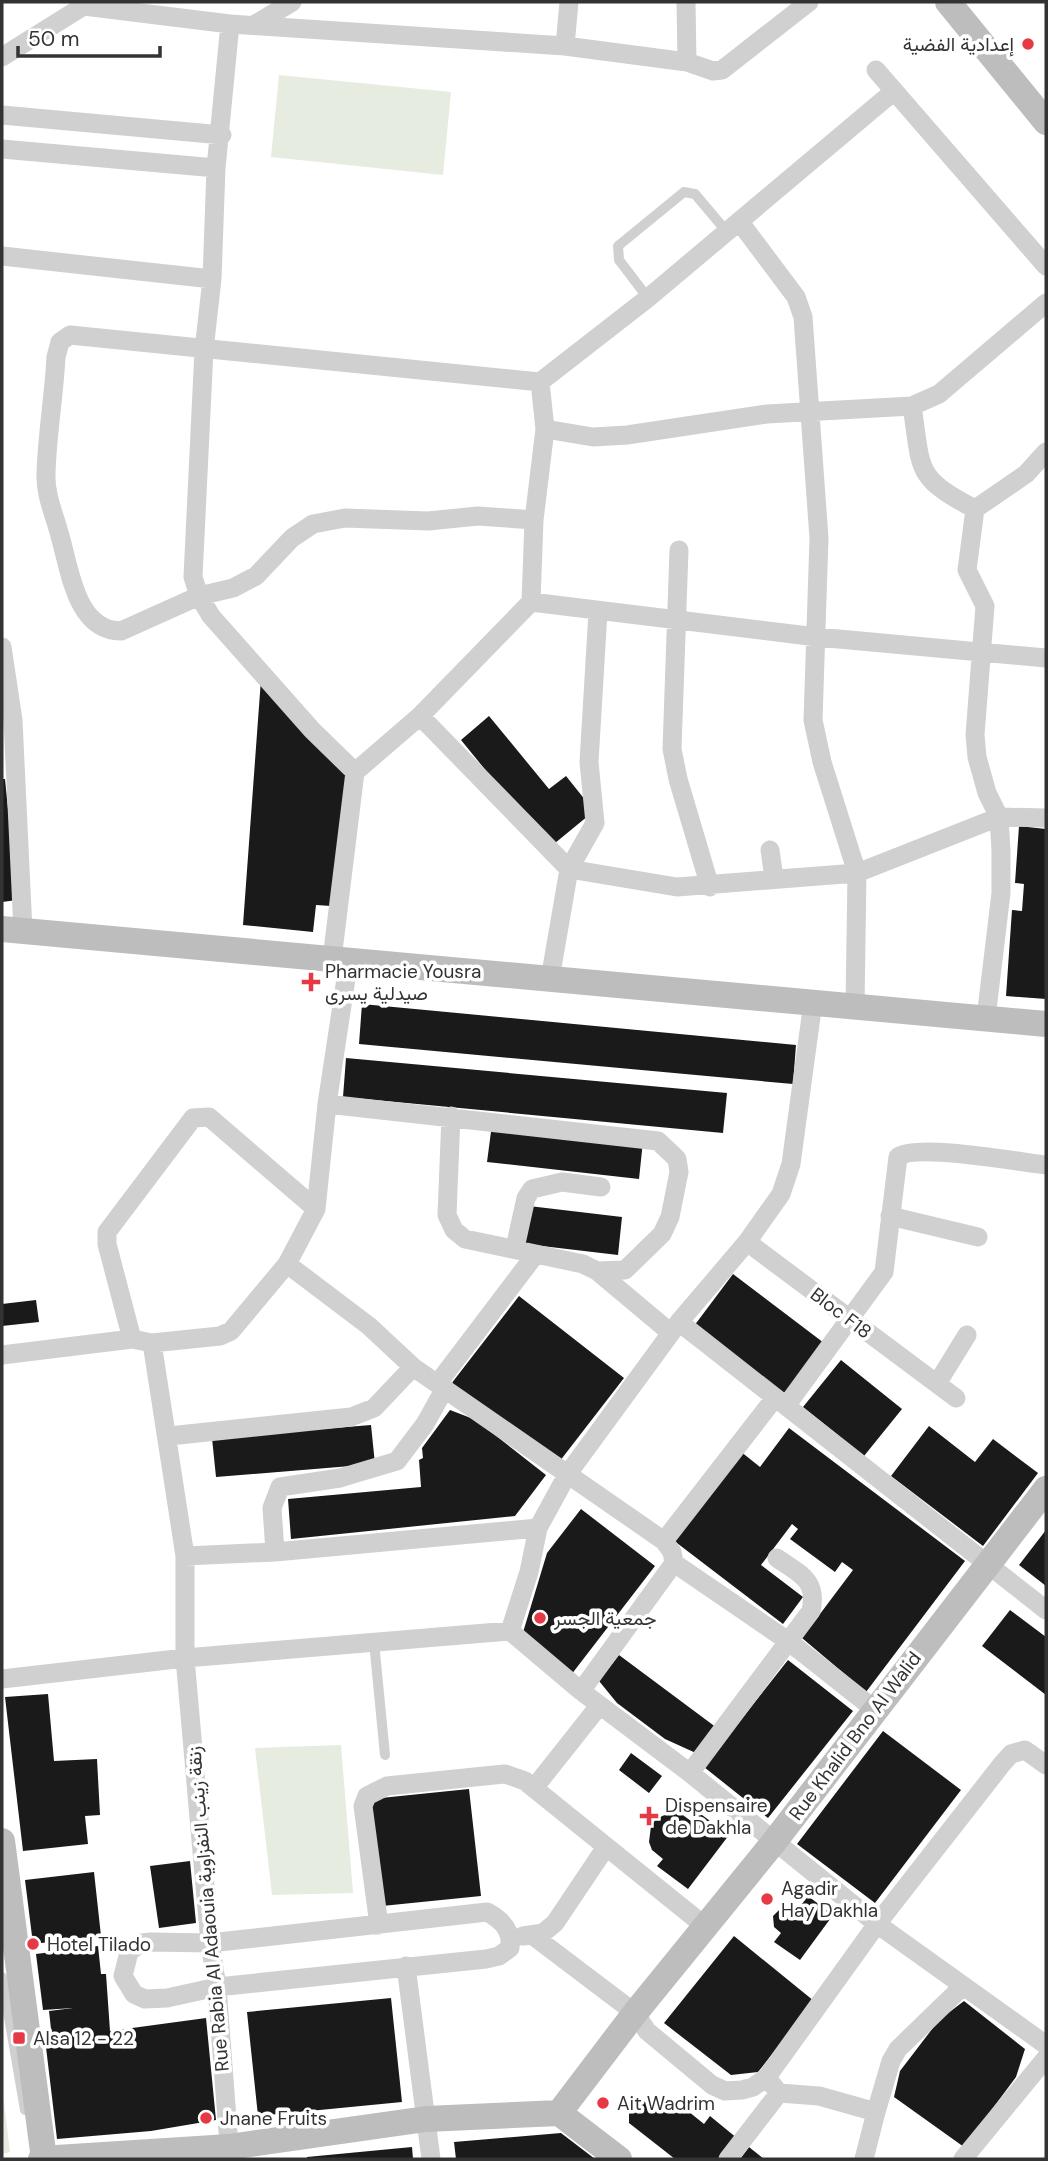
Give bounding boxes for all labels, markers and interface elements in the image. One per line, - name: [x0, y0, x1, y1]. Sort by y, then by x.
- scale bar: [18, 14, 159, 58]
- text: 50 m: [28, 25, 79, 53]
- place label: إعدادية الفضية: [903, 32, 1014, 57]
- marker: إعدادية الفضية: [1020, 36, 1036, 52]
- place label: Pharmacie Yousra صيدلية يسرى: [325, 959, 481, 1006]
- marker: Pharmacie Yousra صيدلية يسرى: [303, 974, 319, 990]
- street label: Bloc F18: [805, 1282, 877, 1344]
- place label: جمعية الجسر: [553, 1606, 657, 1631]
- marker: جمعية الجسر: [532, 1610, 548, 1626]
- street label: Rue Khalid Bno Al Walid: [783, 1647, 927, 1825]
- street label: Rue Rabia Al Adaouia زنقة زينب النفزاوية: [181, 1745, 235, 2073]
- place label: Dispensaire de Dakhla: [665, 1793, 768, 1840]
- marker: Dispensaire de Dakhla: [639, 1806, 659, 1826]
- place label: Agadir Hay Dakhla: [781, 1876, 878, 1923]
- marker: Agadir Hay Dakhla: [759, 1891, 775, 1907]
- place label: Hotel Tilado: [47, 1932, 151, 1957]
- marker: Hotel Tilado: [25, 1936, 41, 1952]
- place label: Alsa 12 - 22: [33, 2026, 134, 2051]
- marker: Alsa 12 - 22: [11, 2030, 27, 2046]
- place label: Ait Wadrim: [617, 2091, 715, 2116]
- marker: Ait Wadrim: [595, 2095, 611, 2111]
- place label: Jnane Fruits: [220, 2106, 327, 2131]
- marker: Jnane Fruits: [198, 2110, 214, 2126]

